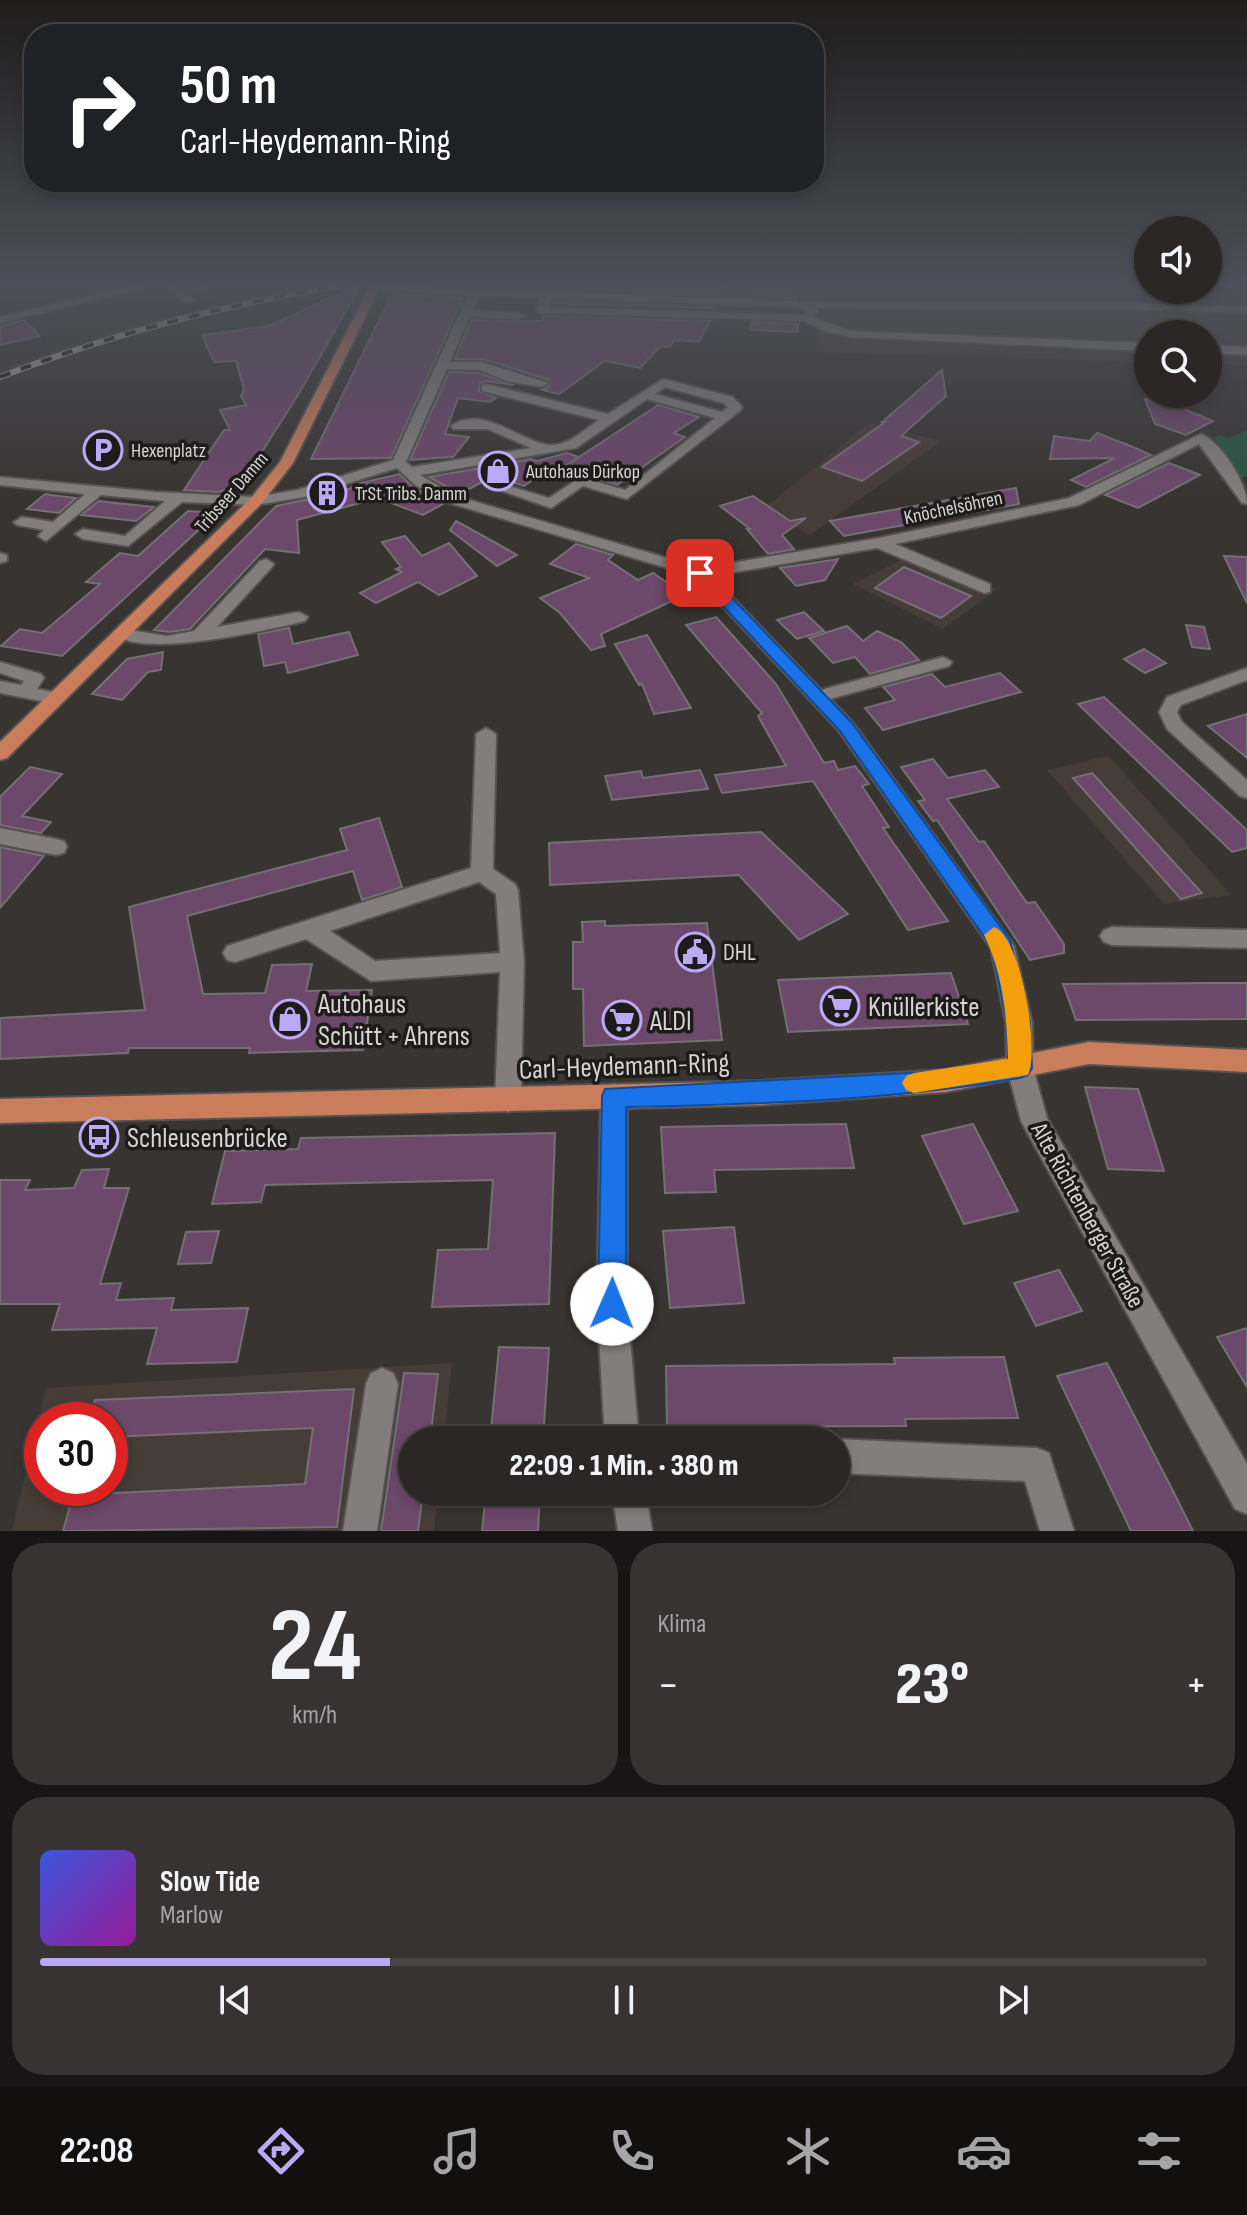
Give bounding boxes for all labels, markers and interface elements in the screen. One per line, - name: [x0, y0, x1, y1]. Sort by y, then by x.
- text: 50 m: [180, 53, 277, 120]
- icon: right: [48, 56, 152, 160]
- text: Carl-Heydemann-Ring: [180, 121, 451, 164]
- map controls: [1134, 216, 1222, 408]
- button: sound: [1134, 216, 1222, 304]
- button: search: [1134, 320, 1222, 408]
- parking icon: Hexenplatz: [82, 429, 124, 471]
- place label: Hexenplatz: [131, 439, 206, 463]
- street label: Tribseer Damm: [190, 447, 274, 538]
- shop icon: Autohaus Dürkop: [477, 450, 519, 492]
- place label: Autohaus Dürkop: [525, 460, 640, 484]
- building icon: TrSt Tribs. Damm: [306, 472, 348, 514]
- place label: TrSt Tribs. Damm: [355, 482, 467, 506]
- street label: Knöchelsöhren: [902, 486, 1005, 530]
- pin: [666, 539, 734, 607]
- icon: arrive: [678, 551, 722, 595]
- public building icon: DHL: [674, 931, 716, 973]
- place label: DHL: [723, 938, 756, 967]
- supermarket icon: Knüllerkiste: [819, 985, 861, 1027]
- place label: Autohaus Schütt + Ahrens: [317, 988, 470, 1053]
- place label: Knüllerkiste: [868, 991, 979, 1024]
- shop icon: Autohaus Schütt + Ahrens: [269, 998, 311, 1040]
- supermarket icon: ALDI: [601, 999, 643, 1041]
- place label: ALDI: [649, 1005, 692, 1038]
- street label: Carl-Heydemann-Ring: [518, 1046, 730, 1087]
- bus stop icon: Schleusenbrücke: [78, 1116, 120, 1158]
- street label: Alte Richtenberger Straße: [1024, 1117, 1150, 1313]
- place label: Schleusenbrücke: [127, 1122, 288, 1155]
- position arrow: [570, 1262, 654, 1346]
- speed limit sign: 30: [24, 1402, 128, 1506]
- text: 22:09 · 1 Min. · 380 m: [510, 1448, 739, 1484]
- text: 24: [268, 1585, 362, 1710]
- text: Klima: [658, 1609, 706, 1640]
- text: 23°: [895, 1649, 969, 1721]
- text: −: [658, 1659, 679, 1712]
- text: +: [1185, 1659, 1207, 1712]
- text: km/h: [292, 1700, 337, 1731]
- text: Slow Tide: [160, 1864, 260, 1900]
- text: Marlow: [160, 1900, 223, 1931]
- icon: previous: [213, 1978, 257, 2022]
- icon: pause: [602, 1978, 646, 2022]
- icon: next: [991, 1978, 1035, 2022]
- icon: directions: [253, 2123, 309, 2179]
- icon: music: [429, 2123, 485, 2179]
- icon: phone: [604, 2123, 660, 2179]
- icon: climate: [780, 2123, 836, 2179]
- icon: car: [956, 2123, 1012, 2179]
- icon: filters: [1131, 2123, 1187, 2179]
- text: 22:08: [60, 2130, 134, 2173]

